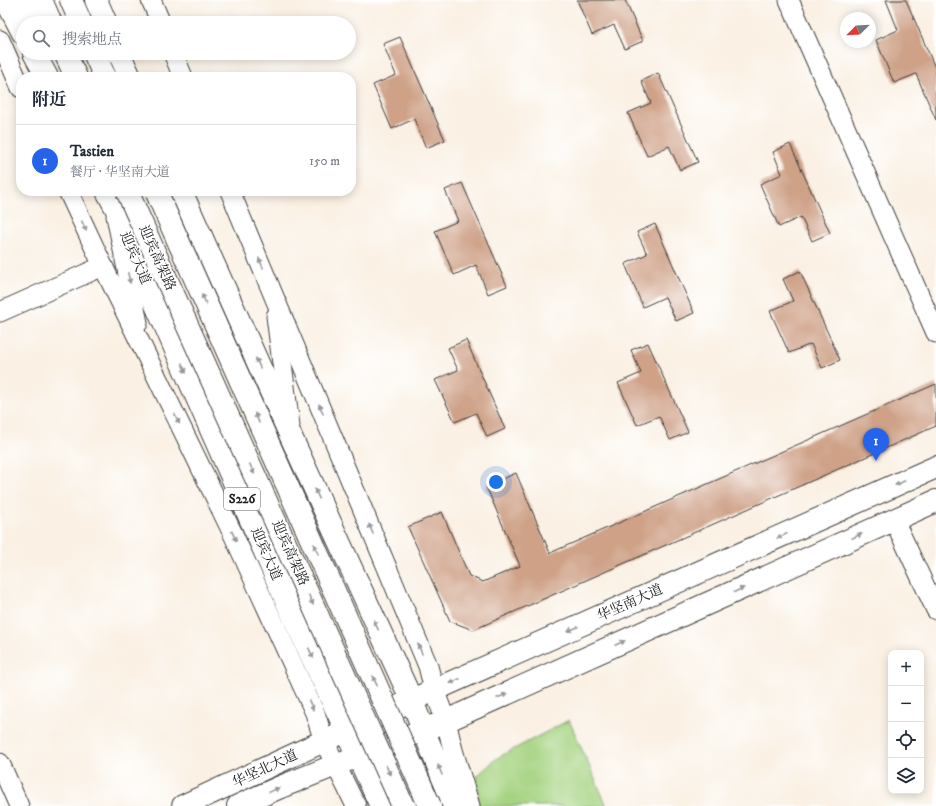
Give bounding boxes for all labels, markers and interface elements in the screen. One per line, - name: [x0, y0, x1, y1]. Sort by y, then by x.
- north arrow: [840, 12, 876, 48]
- search box: [16, 16, 356, 60]
- icon: search: [30, 27, 52, 49]
- text: 搜索地点: [62, 30, 122, 49]
- text: 附近: [32, 89, 66, 111]
- text: Tastien: [70, 142, 114, 161]
- text: 1: [43, 153, 47, 169]
- text: 150 m: [309, 153, 340, 169]
- text: 餐厅 · 华坚南大道: [70, 164, 170, 180]
- one-way arrow: [81, 221, 87, 232]
- street label: 迎宾高架路: [135, 222, 179, 294]
- street label: 迎宾大道: [115, 229, 155, 287]
- one-way arrow: [257, 256, 263, 268]
- one-way arrow: [126, 272, 132, 284]
- one-way arrow: [201, 293, 207, 305]
- one-way arrow: [254, 356, 260, 368]
- one-way arrow: [181, 362, 187, 373]
- one-way arrow: [318, 402, 324, 414]
- one-way arrow: [254, 412, 260, 423]
- one-way arrow: [174, 413, 180, 425]
- pin: 1: [863, 428, 889, 461]
- one-way arrow: [249, 464, 255, 475]
- your location: [486, 472, 506, 492]
- one-way arrow: [895, 480, 906, 486]
- road number: S226: [224, 488, 260, 510]
- one-way arrow: [314, 488, 320, 500]
- street label: 迎宾高架路: [268, 517, 312, 589]
- one-way arrow: [367, 522, 373, 534]
- street label: 迎宾大道: [246, 525, 286, 583]
- one-way arrow: [231, 531, 237, 542]
- one-way arrow: [776, 533, 787, 539]
- one-way arrow: [852, 533, 863, 539]
- one-way arrow: [313, 544, 319, 555]
- street label: 华坚南大道: [594, 581, 666, 625]
- one-way arrow: [733, 586, 745, 592]
- one-way arrow: [308, 595, 314, 606]
- one-way arrow: [373, 619, 380, 631]
- one-way arrow: [568, 626, 579, 632]
- one-way arrow: [614, 640, 626, 646]
- one-way arrow: [417, 642, 423, 654]
- one-way arrow: [308, 647, 314, 658]
- map controls: [888, 650, 924, 794]
- button: +: [888, 650, 924, 686]
- one-way arrow: [371, 674, 377, 686]
- one-way arrow: [448, 679, 460, 685]
- button: −: [888, 686, 924, 722]
- one-way arrow: [496, 693, 507, 699]
- one-way arrow: [308, 700, 314, 711]
- button: locate: [888, 722, 924, 758]
- street label: 华坚北大道: [229, 746, 301, 792]
- button: layers: [888, 758, 924, 794]
- one-way arrow: [436, 763, 442, 775]
- one-way arrow: [384, 764, 391, 776]
- one-way arrow: [268, 787, 279, 793]

